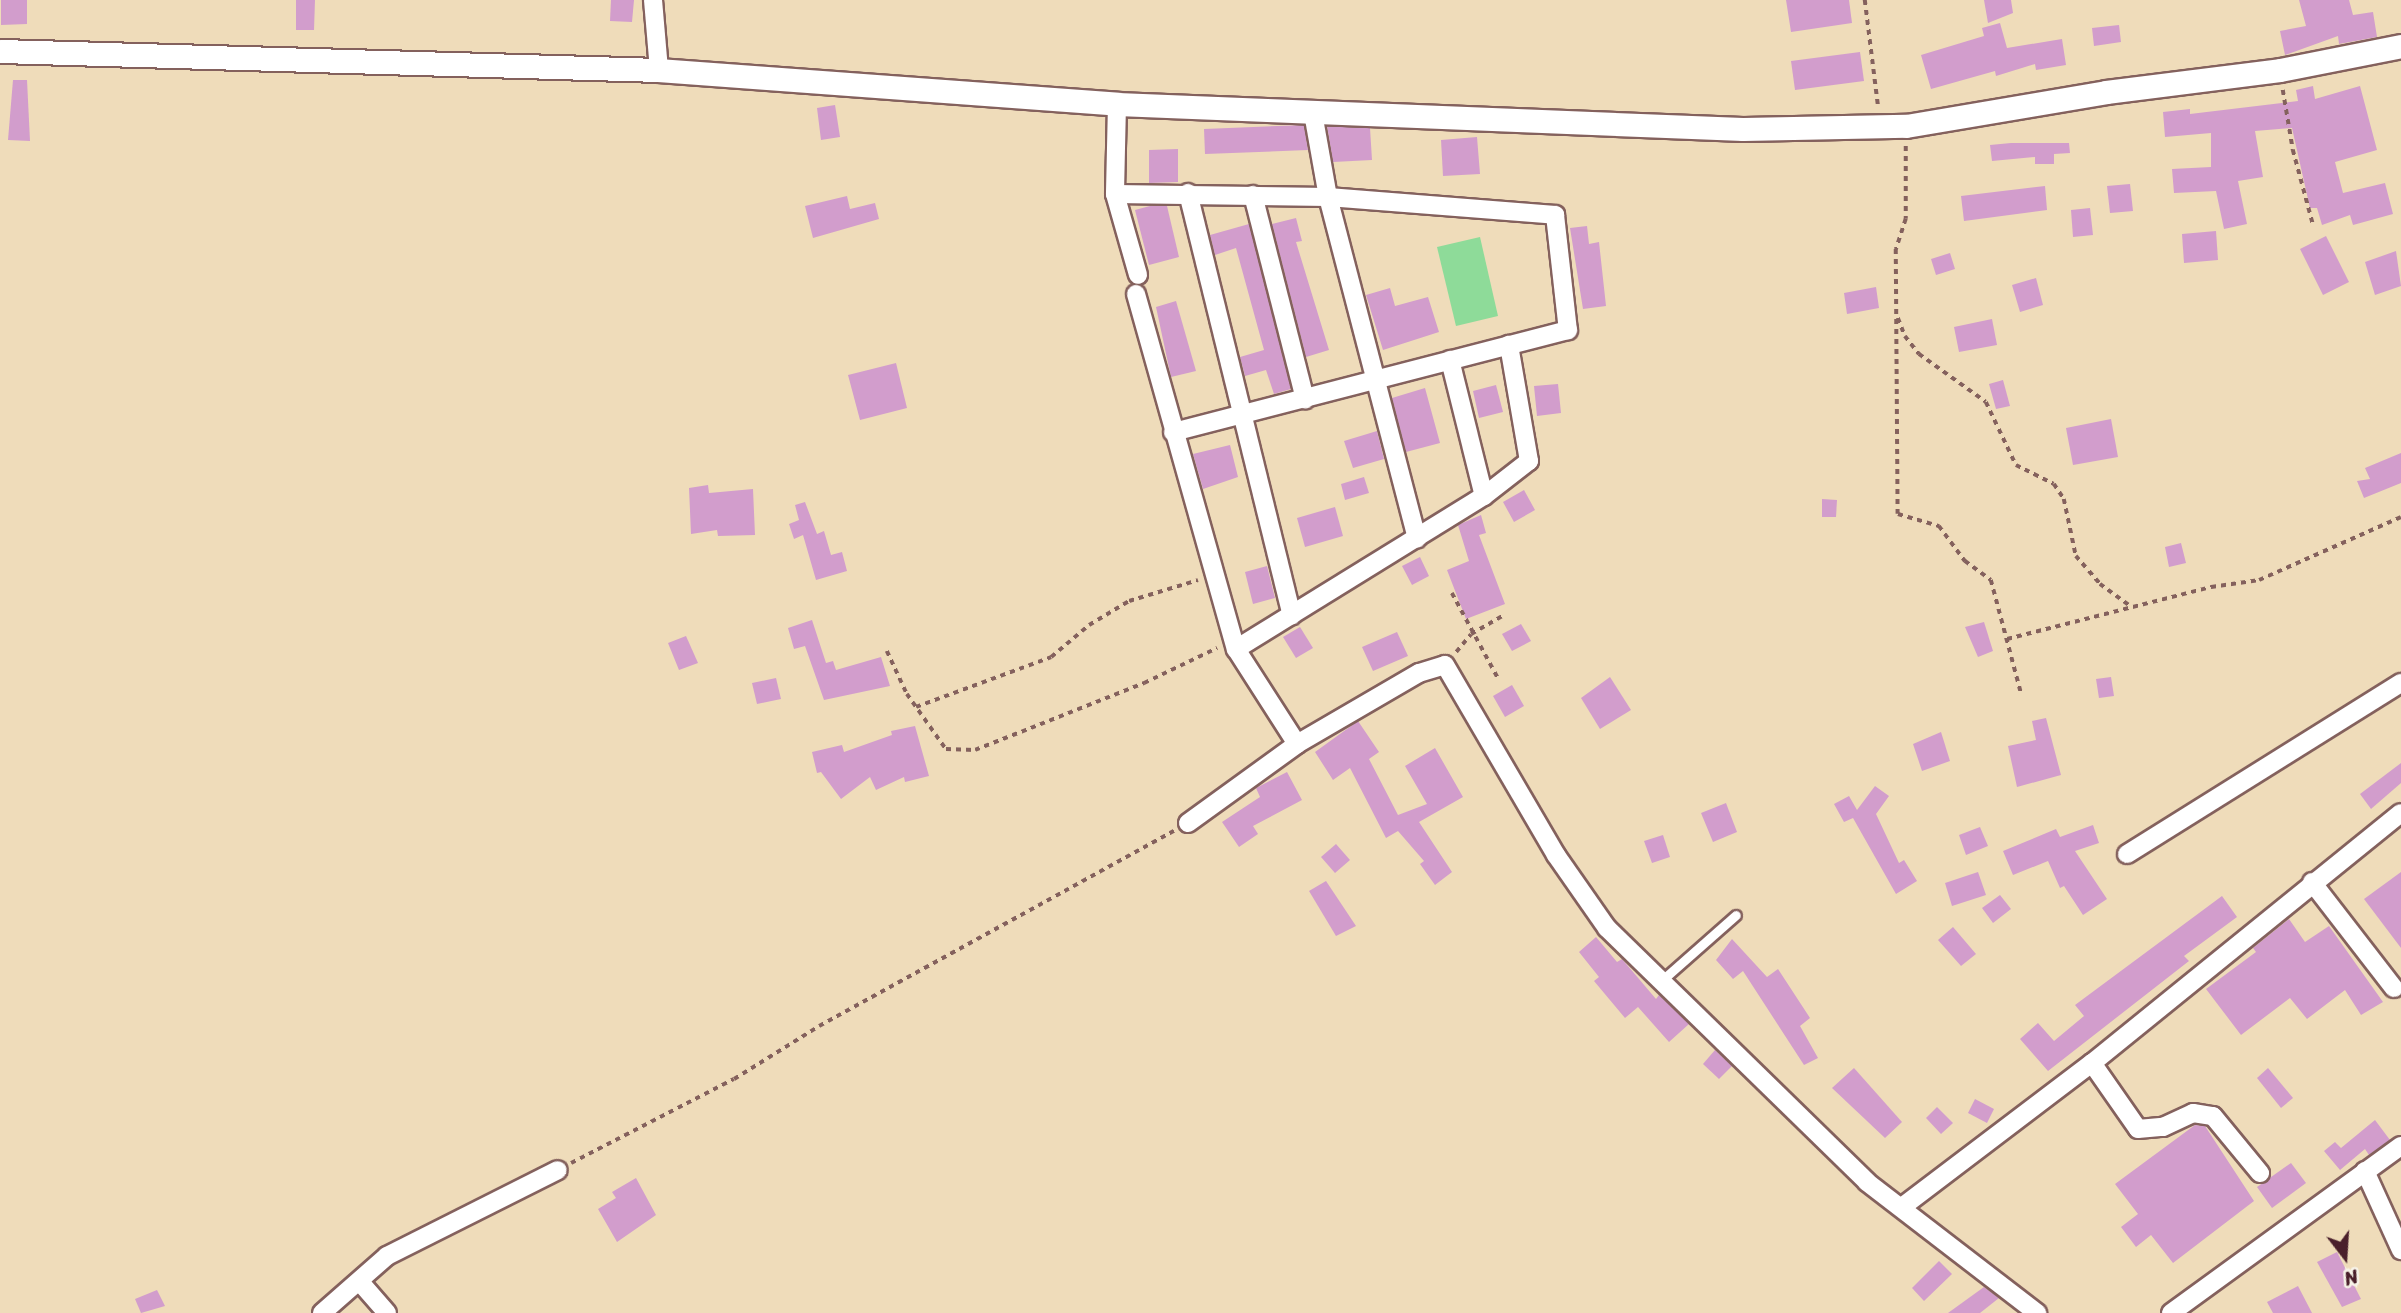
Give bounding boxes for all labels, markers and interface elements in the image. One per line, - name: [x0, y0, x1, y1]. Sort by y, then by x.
- north arrow: [2310, 1222, 2380, 1292]
- text: N: [2340, 1260, 2362, 1295]

